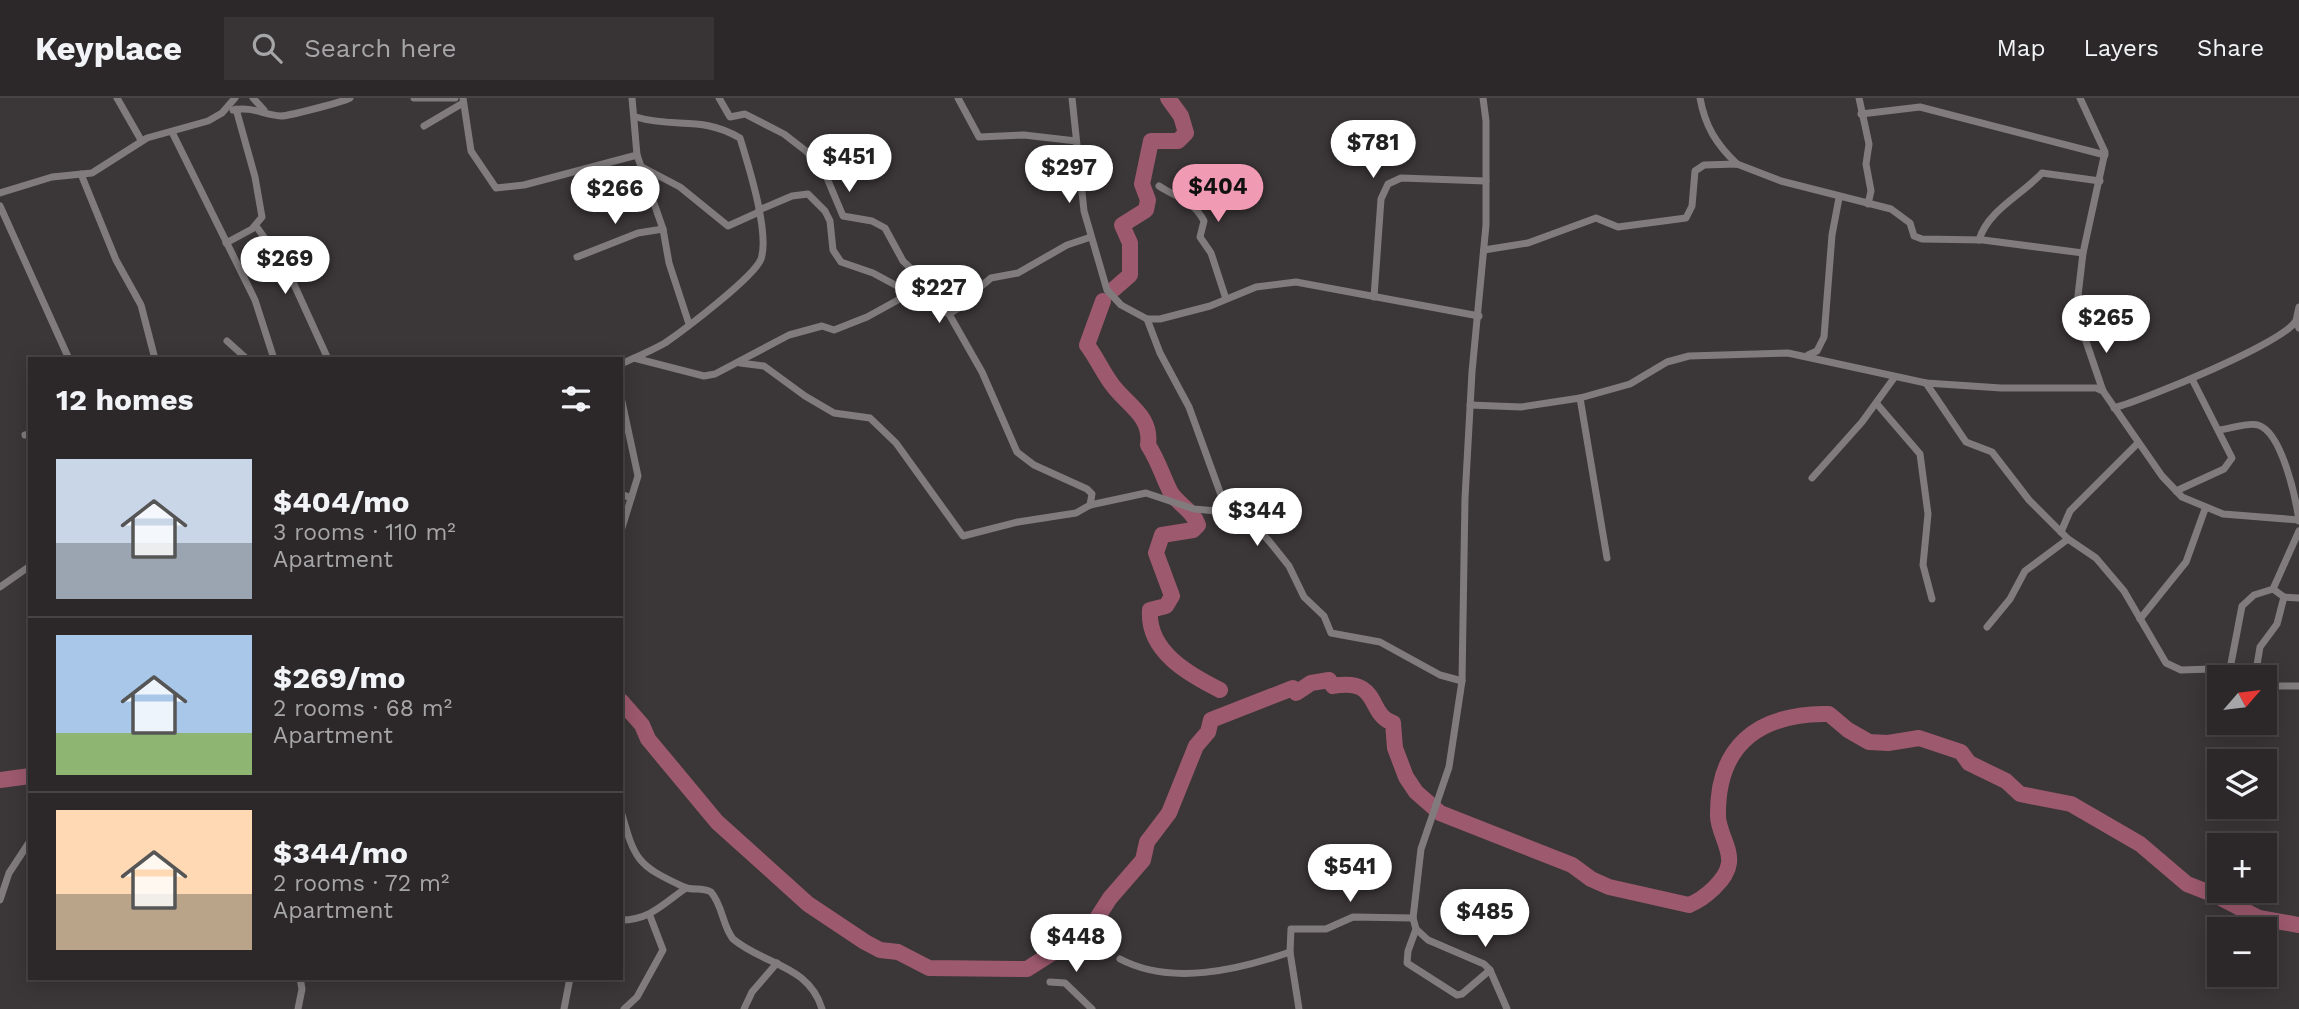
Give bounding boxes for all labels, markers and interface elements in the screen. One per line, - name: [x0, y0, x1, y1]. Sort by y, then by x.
- search box: [224, 17, 714, 80]
- text: Keyplace: [35, 29, 182, 68]
- icon: search: [248, 29, 286, 67]
- text: Search here: [304, 33, 457, 63]
- text: Map: [1997, 34, 2045, 62]
- text: Layers: [2083, 34, 2159, 62]
- text: Share: [2197, 34, 2264, 62]
- pin: $781: [1332, 120, 1414, 180]
- text: $781: [1347, 129, 1399, 156]
- pin: $451: [808, 134, 890, 194]
- text: $451: [823, 143, 875, 170]
- pin: $297: [1028, 146, 1110, 205]
- text: $297: [1041, 154, 1097, 181]
- pin: $404: [1177, 164, 1259, 224]
- pin: $266: [574, 166, 656, 226]
- text: $404: [1188, 173, 1248, 200]
- text: $266: [587, 175, 643, 202]
- pin: $269: [244, 236, 326, 296]
- text: $269: [257, 245, 313, 272]
- pin: $227: [898, 266, 980, 325]
- text: $227: [911, 274, 967, 301]
- pin: $265: [2065, 296, 2147, 355]
- text: $265: [2078, 304, 2134, 331]
- icon: filters: [557, 380, 595, 418]
- text: 12 homes: [56, 382, 194, 417]
- text: $404/mo: [273, 484, 410, 519]
- icon: home: [112, 487, 196, 571]
- pin: $344: [1216, 489, 1298, 548]
- text: $344: [1228, 497, 1286, 524]
- text: 3 rooms · 110 m²: [273, 519, 456, 546]
- text: Apartment: [273, 546, 393, 573]
- text: $269/mo: [273, 660, 406, 695]
- icon: home: [112, 663, 196, 747]
- north arrow: [2207, 665, 2277, 735]
- map controls: [2207, 665, 2277, 987]
- text: 2 rooms · 68 m²: [273, 695, 452, 722]
- text: Apartment: [273, 722, 393, 749]
- button: layers: [2207, 749, 2277, 819]
- button: +: [2207, 833, 2277, 903]
- text: $344/mo: [273, 835, 408, 870]
- icon: home: [112, 838, 196, 922]
- pin: $541: [1309, 844, 1391, 904]
- text: $541: [1324, 853, 1376, 880]
- text: 2 rooms · 72 m²: [273, 870, 449, 897]
- pin: $485: [1444, 890, 1526, 949]
- text: Apartment: [273, 897, 393, 924]
- text: $485: [1456, 898, 1514, 925]
- pin: $448: [1035, 914, 1117, 974]
- button: −: [2207, 917, 2277, 987]
- text: $448: [1047, 923, 1105, 950]

